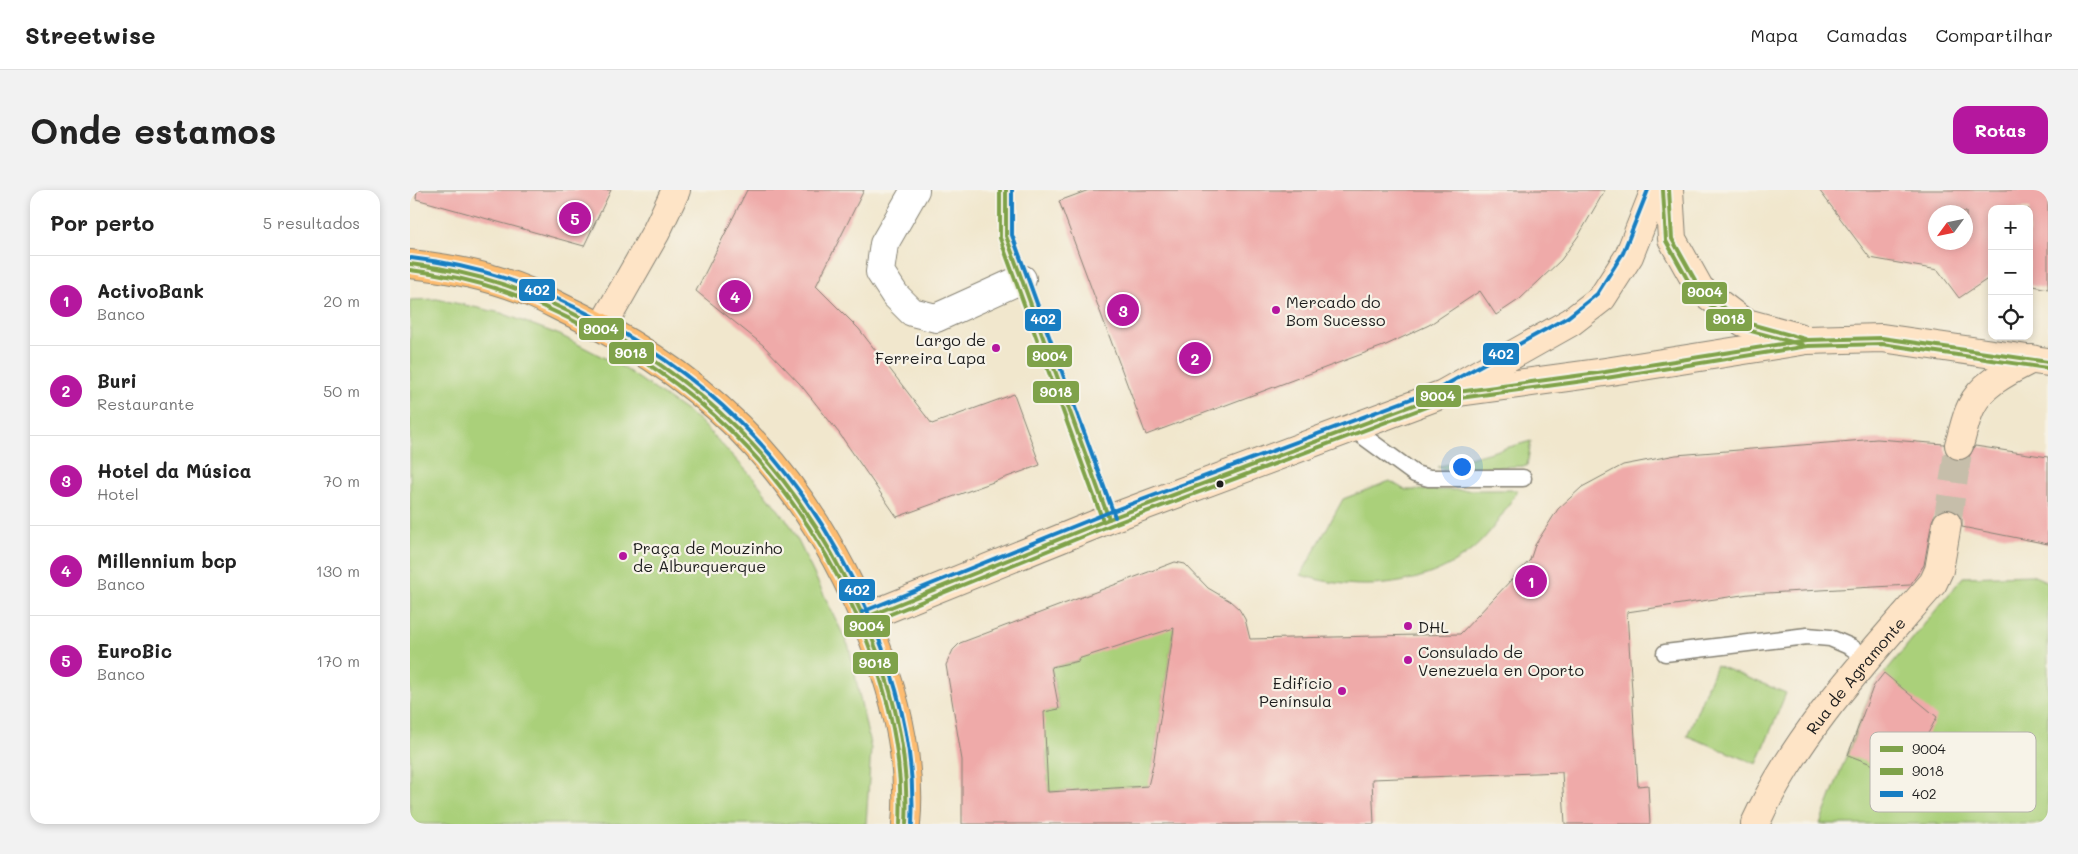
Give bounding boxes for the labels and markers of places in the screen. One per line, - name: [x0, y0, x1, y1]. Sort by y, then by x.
- pin: 5: [559, 199, 591, 237]
- pin: 4: [719, 277, 751, 315]
- pin: 3: [1107, 291, 1139, 329]
- place label: Mercado do Bom Sucesso: [1286, 291, 1385, 330]
- marker: Mercado do Bom Sucesso: [1270, 304, 1282, 316]
- place label: Largo de Ferreira Lapa: [875, 329, 986, 368]
- pin: 2: [1179, 339, 1211, 377]
- marker: Largo de Ferreira Lapa: [990, 342, 1002, 354]
- unlabelled marker: [1215, 479, 1225, 489]
- place label: Praça de Mouzinho de Alburquerque: [633, 537, 783, 576]
- marker: Praça de Mouzinho de Alburquerque: [617, 550, 629, 562]
- pin: 1: [1515, 562, 1547, 600]
- place label: DHL: [1418, 616, 1449, 637]
- marker: DHL: [1402, 620, 1414, 632]
- place label: Consulado de Venezuela en Oporto: [1418, 641, 1584, 680]
- marker: Consulado de Venezuela en Oporto: [1402, 654, 1414, 666]
- place label: Edifício Península: [1259, 672, 1332, 711]
- marker: Edifício Península: [1336, 685, 1348, 697]

